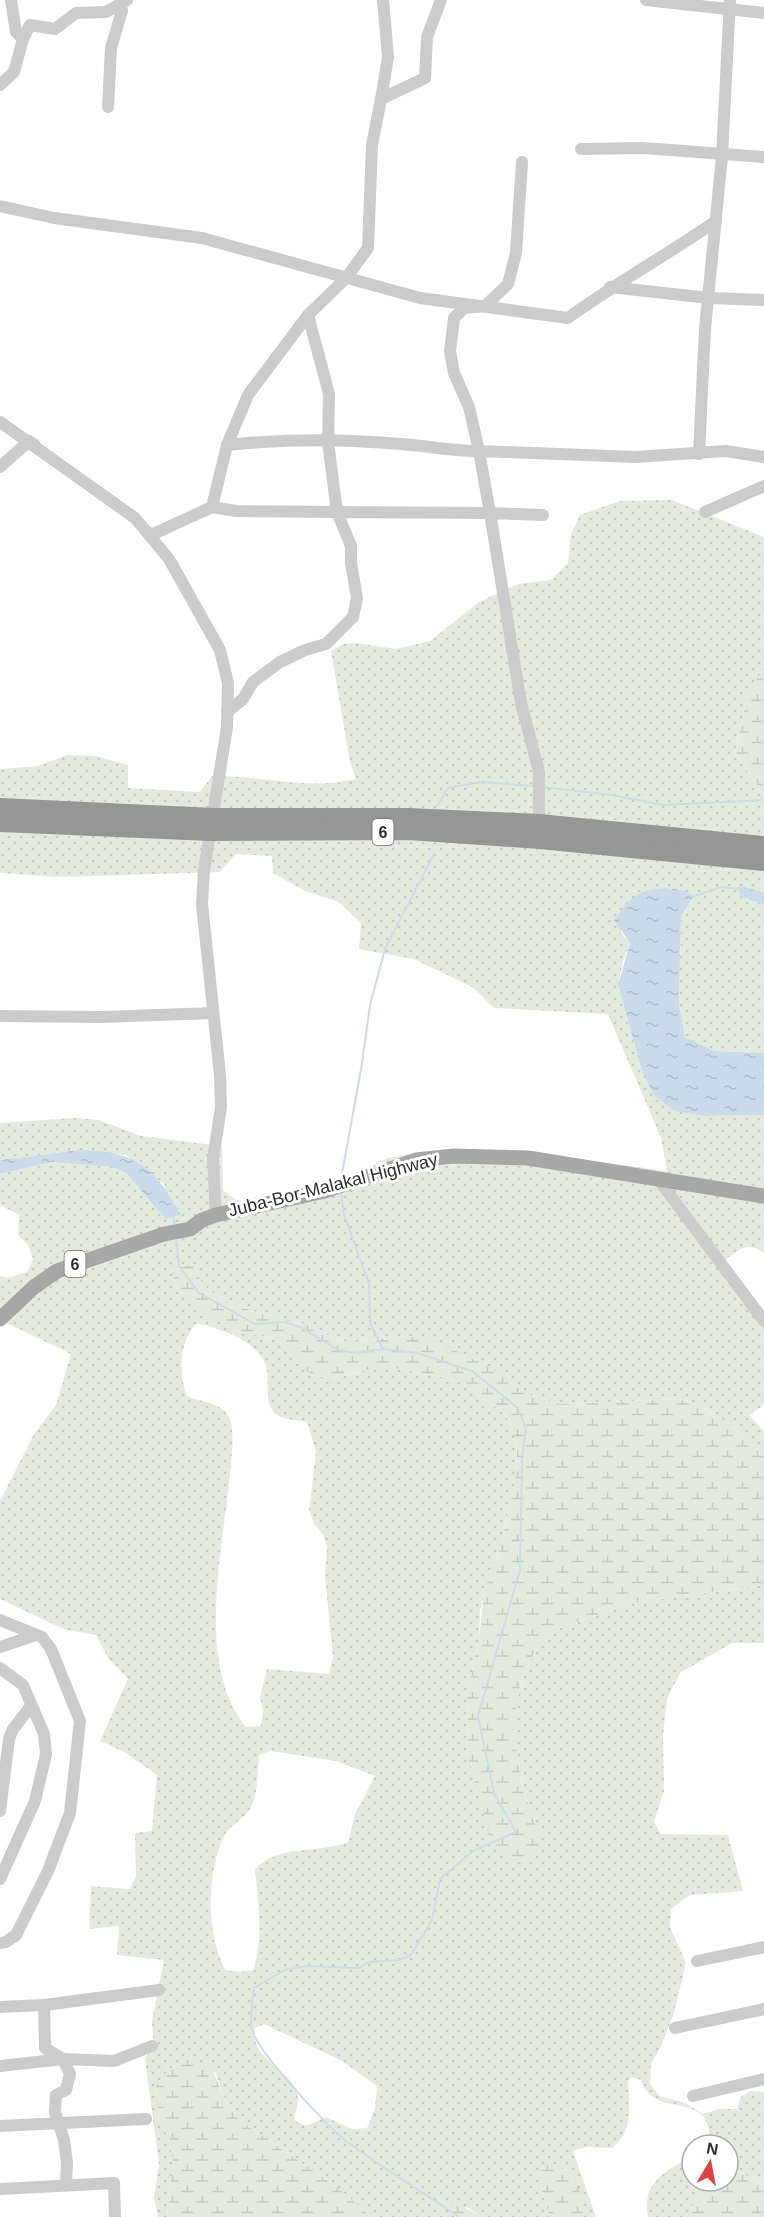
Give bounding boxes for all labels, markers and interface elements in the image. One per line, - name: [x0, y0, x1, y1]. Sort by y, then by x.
- road number: 6: [372, 819, 394, 845]
- street label: Juba-Bor-Malakal Highway: [226, 1149, 440, 1221]
- road number: 6: [64, 1251, 86, 1277]
- north arrow: [680, 2133, 740, 2193]
- text: N: [705, 2139, 720, 2158]

